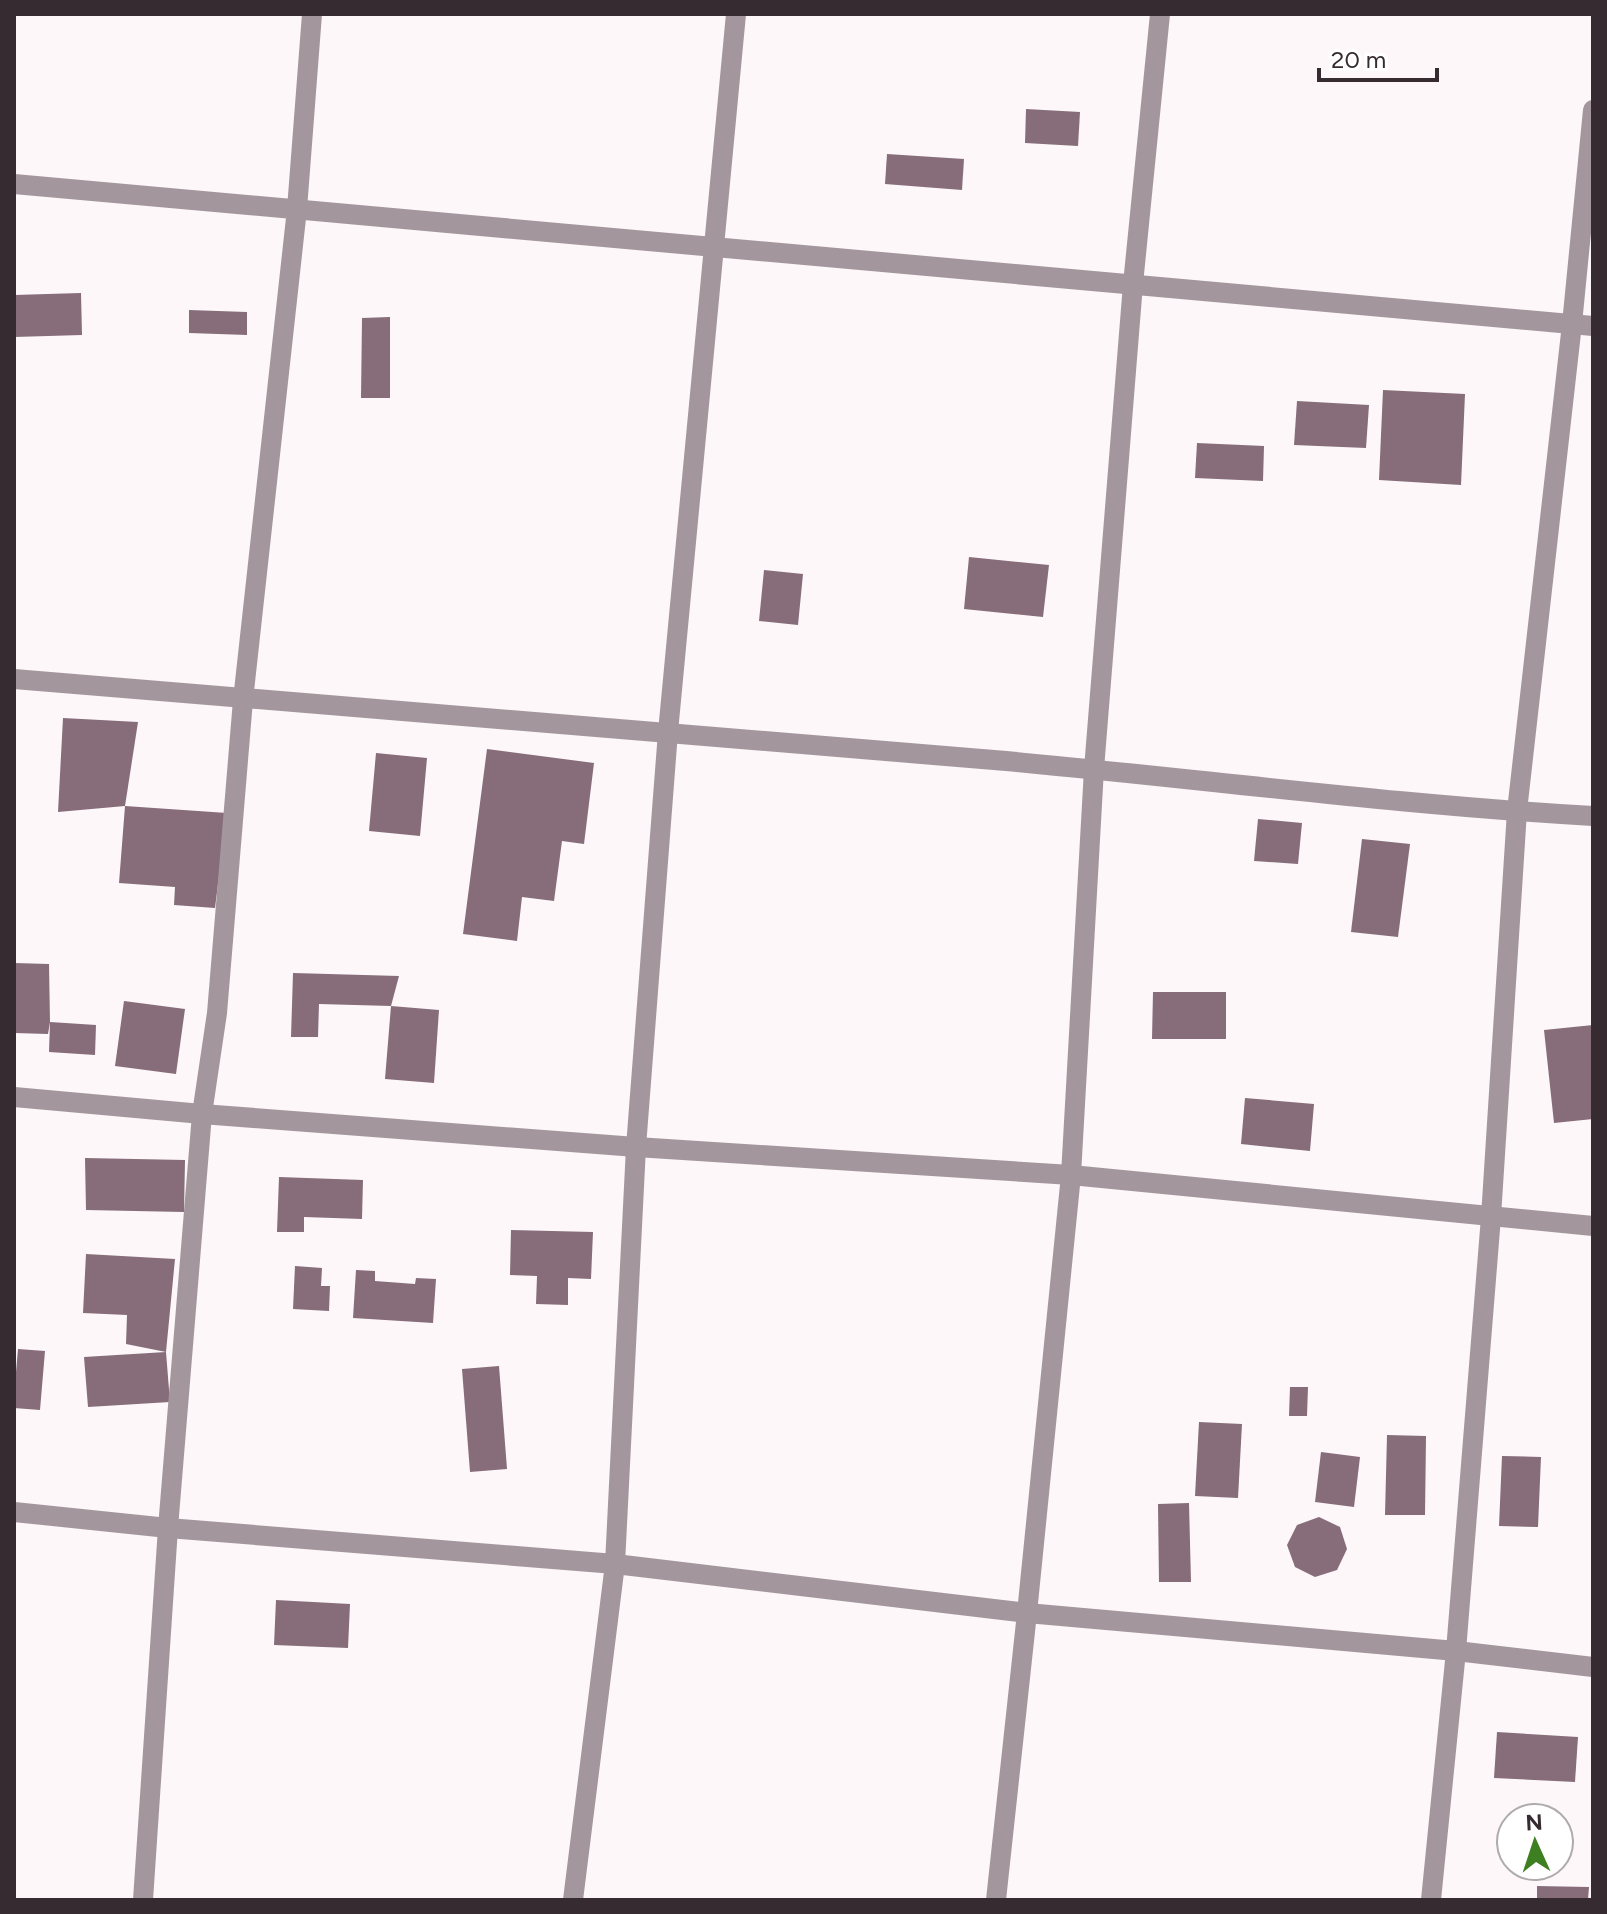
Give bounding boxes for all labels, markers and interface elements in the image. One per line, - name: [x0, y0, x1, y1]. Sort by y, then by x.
- scale bar: [1319, 32, 1437, 82]
- text: 20 m: [1331, 45, 1386, 74]
- north arrow: [1495, 1802, 1575, 1882]
- text: N: [1525, 1809, 1543, 1836]

